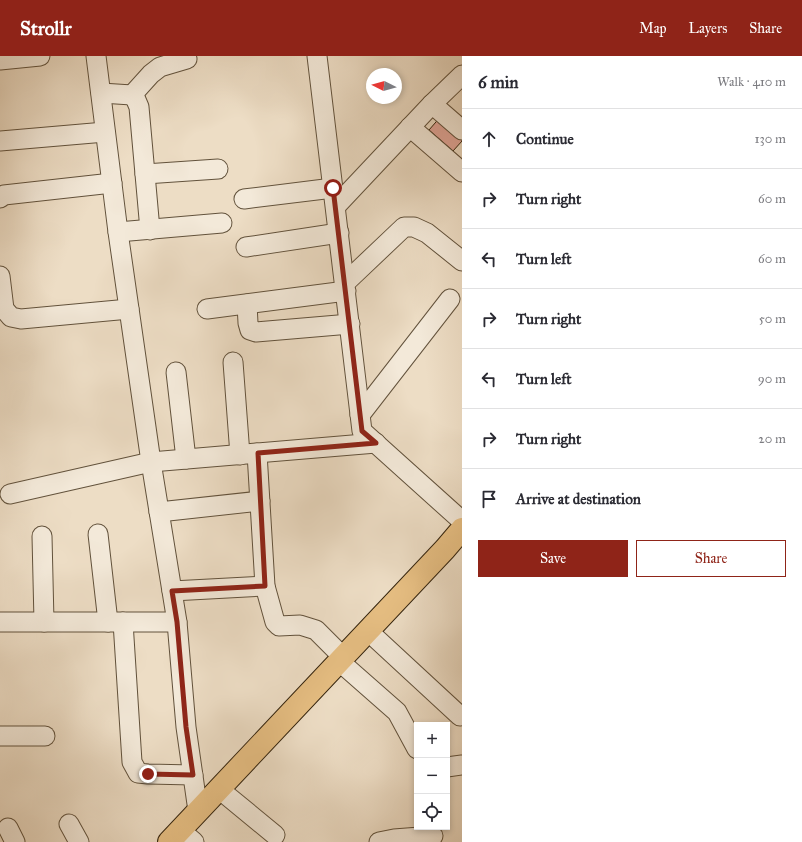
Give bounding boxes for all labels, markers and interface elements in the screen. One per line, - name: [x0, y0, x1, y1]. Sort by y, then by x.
- text: Strollr: [20, 17, 72, 40]
- text: Map: [639, 20, 667, 37]
- text: Layers: [689, 20, 727, 37]
- text: Share: [749, 20, 782, 37]
- north arrow: [366, 68, 402, 104]
- text: 6 min: [478, 72, 519, 93]
- text: Walk · 410 m: [717, 74, 786, 90]
- icon: ahead: [478, 128, 500, 150]
- text: Continue: [516, 130, 574, 148]
- text: 130 m: [754, 131, 786, 147]
- route start: [324, 179, 342, 197]
- icon: right: [478, 188, 500, 210]
- text: Turn right: [516, 190, 581, 208]
- text: 60 m: [758, 191, 786, 207]
- icon: left: [478, 248, 500, 270]
- text: Turn left: [516, 250, 572, 268]
- text: 60 m: [758, 251, 786, 267]
- icon: right: [478, 308, 500, 330]
- text: Turn right: [516, 310, 581, 328]
- text: 50 m: [759, 311, 786, 327]
- icon: left: [478, 368, 500, 390]
- text: Turn left: [516, 370, 572, 388]
- text: 90 m: [758, 371, 786, 387]
- icon: right: [478, 428, 500, 450]
- text: Turn right: [516, 430, 581, 448]
- text: 20 m: [758, 431, 786, 447]
- icon: arrive: [478, 488, 500, 510]
- text: Arrive at destination: [516, 490, 641, 508]
- button: Save: [478, 540, 628, 577]
- button: Share: [636, 540, 786, 577]
- map controls: [414, 722, 450, 830]
- button: +: [414, 722, 450, 758]
- button: −: [414, 758, 450, 794]
- route end: [139, 765, 157, 783]
- button: locate: [414, 794, 450, 830]

